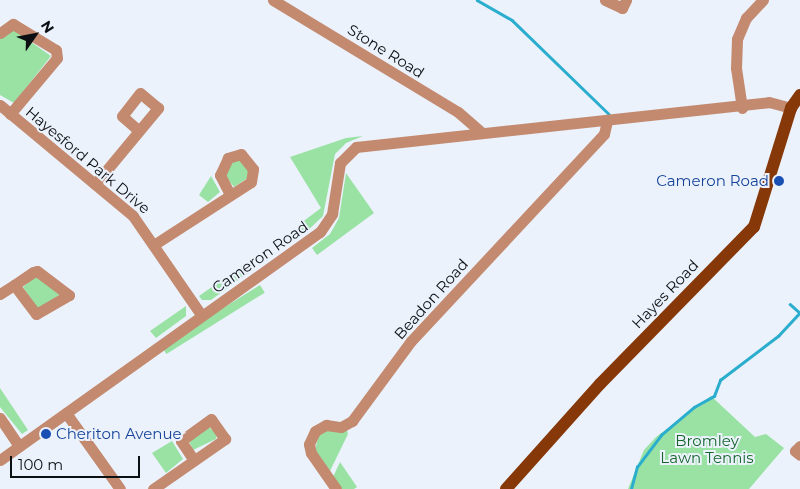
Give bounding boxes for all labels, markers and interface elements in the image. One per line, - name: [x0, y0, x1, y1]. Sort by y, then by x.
- north arrow: [10, 10, 60, 60]
- text: N: [37, 17, 58, 36]
- street label: Stone Road: [344, 20, 428, 82]
- street label: Hayesford Park Drive: [22, 103, 154, 217]
- place label: Cameron Road: [656, 172, 769, 190]
- marker: Cameron Road: [773, 175, 785, 187]
- street label: Cameron Road: [209, 217, 311, 297]
- street label: Beadon Road: [390, 255, 472, 343]
- street label: Hayes Road: [628, 256, 702, 332]
- place label: Cheriton Avenue: [56, 425, 182, 443]
- marker: Cheriton Avenue: [40, 428, 52, 440]
- park label: Bromley Lawn Tennis: [660, 431, 754, 466]
- scale bar: [12, 446, 142, 478]
- text: 100 m: [18, 455, 63, 474]

